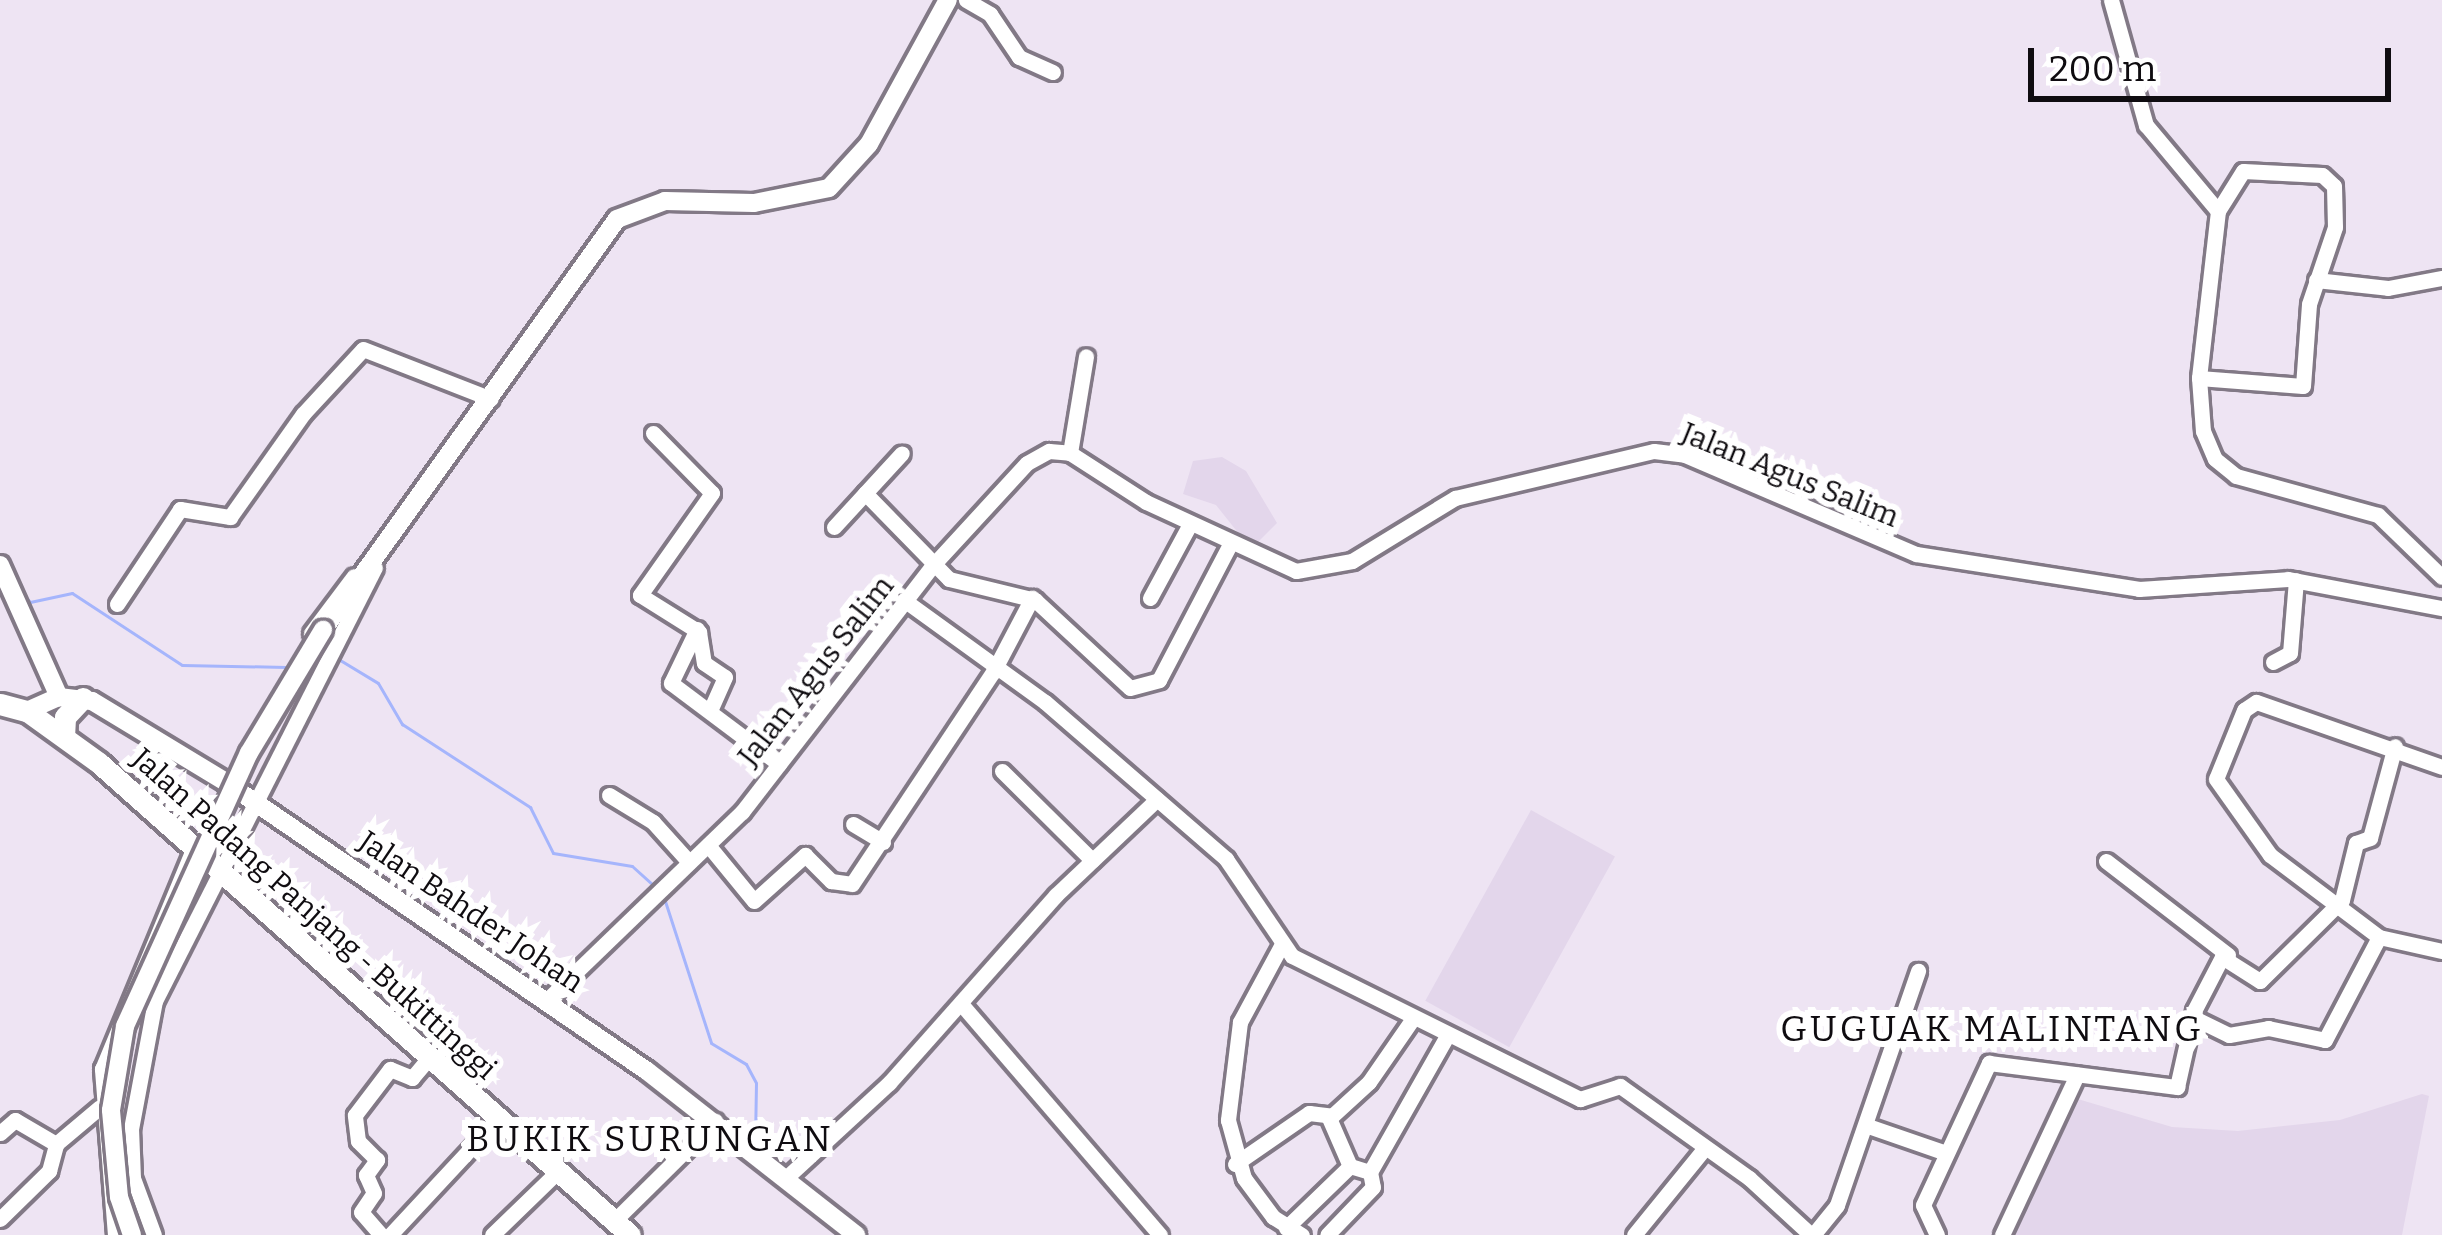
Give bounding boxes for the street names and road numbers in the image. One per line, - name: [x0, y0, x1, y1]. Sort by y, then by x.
- street label: Jalan Agus Salim: [1676, 415, 1904, 535]
- street label: Jalan Agus Salim: [731, 569, 901, 773]
- street label: Jalan Padang Panjang - Bukittinggi: [124, 741, 504, 1087]
- street label: Jalan Bahder Johan: [352, 823, 590, 1001]

